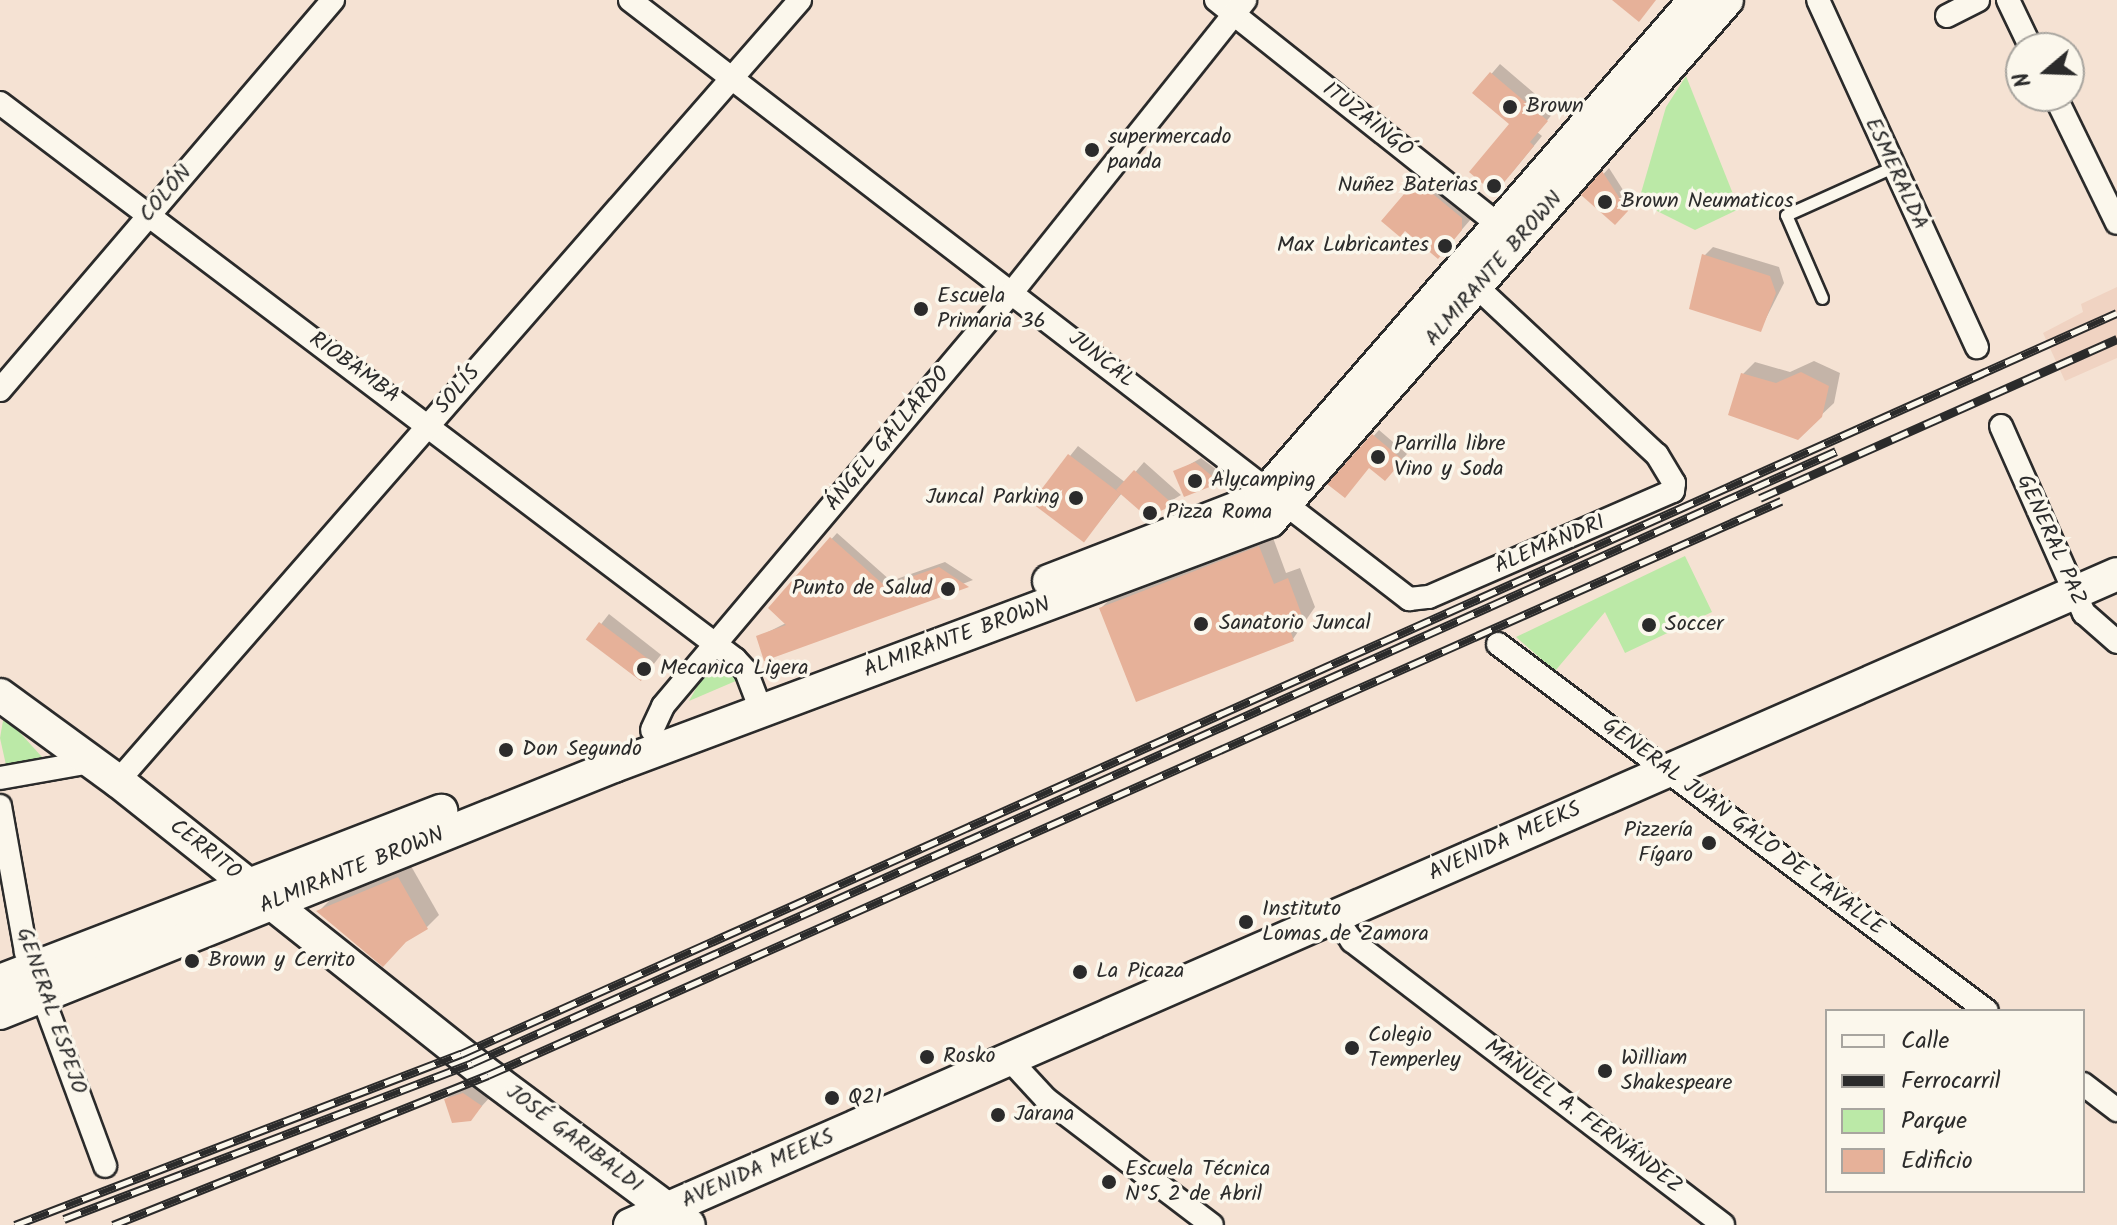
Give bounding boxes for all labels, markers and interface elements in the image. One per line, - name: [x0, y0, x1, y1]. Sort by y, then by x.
- north arrow: [2005, 32, 2085, 112]
- text: N: [2005, 67, 2043, 92]
- street label: ITUZAINGÓ: [1317, 77, 1417, 163]
- place label: Brown: [1526, 94, 1584, 120]
- marker: Brown: [1501, 98, 1519, 116]
- street label: ESMERALDA: [1859, 114, 1933, 234]
- place label: supermercado panda: [1108, 124, 1231, 176]
- marker: supermercado panda: [1083, 141, 1101, 159]
- street label: COLÓN: [134, 160, 198, 228]
- place label: Nuñez Baterias: [1337, 173, 1478, 199]
- marker: Nuñez Baterias: [1485, 177, 1503, 195]
- street label: ALMIRANTE BROWN: [1420, 186, 1568, 352]
- place label: Brown Neumaticos: [1621, 189, 1794, 215]
- marker: Brown Neumaticos: [1596, 193, 1614, 211]
- place label: Max Lubricantes: [1277, 233, 1429, 259]
- marker: Max Lubricantes: [1436, 237, 1454, 255]
- place label: Escuela Primaria 36: [937, 283, 1046, 334]
- marker: Escuela Primaria 36: [912, 300, 930, 318]
- street label: RIOBAMBA: [304, 326, 404, 410]
- street label: JUNCAL: [1063, 326, 1139, 394]
- street label: SOLÍS: [430, 360, 486, 420]
- street label: ÁNGEL GALLARDO: [820, 362, 956, 516]
- place label: Parrilla libre Vino y Soda: [1394, 431, 1505, 482]
- marker: Parrilla libre Vino y Soda: [1369, 448, 1387, 466]
- place label: Alycamping: [1211, 468, 1316, 494]
- street label: GENERAL PAZ: [2010, 471, 2092, 609]
- marker: Alycamping: [1186, 472, 1204, 490]
- place label: Juncal Parking: [926, 485, 1060, 511]
- marker: Juncal Parking: [1067, 489, 1085, 507]
- place label: Pizza Roma: [1166, 500, 1272, 526]
- marker: Pizza Roma: [1141, 504, 1159, 522]
- street label: ALEMANDRI: [1491, 510, 1609, 580]
- place label: Punto de Salud: [792, 576, 932, 602]
- marker: Punto de Salud: [939, 580, 957, 598]
- street label: ALMIRANTE BROWN: [860, 592, 1054, 684]
- place label: Sanatorio Juncal: [1219, 611, 1371, 637]
- place label: Soccer: [1665, 612, 1723, 638]
- marker: Sanatorio Juncal: [1190, 613, 1212, 635]
- marker: Soccer: [1640, 616, 1658, 634]
- place label: Mecanica Ligera: [660, 656, 808, 682]
- marker: Mecanica Ligera: [635, 660, 653, 678]
- street label: GENERAL JUAN GALO DE LAVALLE: [1597, 712, 1889, 942]
- place label: Don Segundo: [522, 737, 642, 763]
- marker: Don Segundo: [497, 741, 515, 759]
- street label: AVENIDA MEEKS: [1425, 797, 1585, 887]
- street label: CERRITO: [164, 814, 246, 886]
- place label: Pizzería Fígaro: [1624, 817, 1693, 868]
- street label: ALMIRANTE BROWN: [256, 822, 448, 920]
- marker: Pizzería Fígaro: [1700, 834, 1718, 852]
- place label: Instituto Lomas de Zamora: [1262, 896, 1429, 948]
- marker: Instituto Lomas de Zamora: [1237, 913, 1255, 931]
- street label: GENERAL ESPEJO: [10, 924, 92, 1098]
- place label: Brown y Cerrito: [208, 948, 355, 974]
- marker: Brown y Cerrito: [183, 952, 201, 970]
- place label: La Picaza: [1096, 959, 1184, 985]
- marker: La Picaza: [1071, 963, 1089, 981]
- legend: [1825, 1009, 2085, 1193]
- place label: Colegio Temperley: [1368, 1022, 1460, 1074]
- text: Calle: [1901, 1022, 1949, 1061]
- street label: MANUEL A. FERNÁNDEZ: [1479, 1034, 1687, 1200]
- marker: Colegio Temperley: [1343, 1039, 1361, 1057]
- place label: Rosko: [943, 1044, 995, 1070]
- place label: William Shakespeare: [1621, 1045, 1732, 1096]
- marker: Rosko: [918, 1048, 936, 1066]
- marker: William Shakespeare: [1596, 1062, 1614, 1080]
- text: Ferrocarril: [1901, 1062, 2001, 1101]
- street label: JOSÉ GARIBALDI: [501, 1079, 647, 1199]
- place label: Q21: [848, 1085, 882, 1111]
- marker: Q21: [823, 1089, 841, 1107]
- place label: Jarana: [1014, 1102, 1074, 1128]
- text: Parque: [1901, 1102, 1967, 1141]
- marker: Jarana: [989, 1106, 1007, 1124]
- street label: AVENIDA MEEKS: [678, 1124, 838, 1214]
- text: Edificio: [1901, 1142, 1973, 1181]
- place label: Escuela Técnica N°5 2 de Abril: [1125, 1156, 1270, 1208]
- marker: Escuela Técnica N°5 2 de Abril: [1100, 1173, 1118, 1191]

